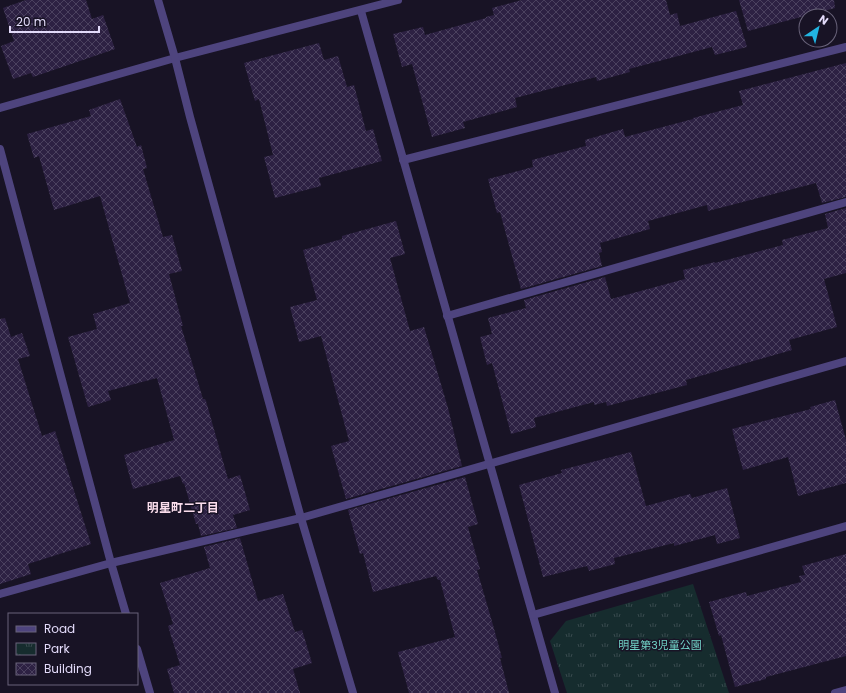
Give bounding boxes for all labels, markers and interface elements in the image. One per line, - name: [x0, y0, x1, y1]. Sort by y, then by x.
- scale bar: [10, 8, 99, 34]
- north arrow: [798, 8, 838, 48]
- text: N: [816, 11, 832, 29]
- text: 20 m: [16, 13, 46, 30]
- district label: 明星町二丁目: [147, 499, 219, 516]
- legend: [8, 613, 138, 685]
- text: Road: [44, 620, 75, 637]
- park label: 明星第3児童公園: [618, 637, 702, 653]
- text: Park: [44, 640, 71, 657]
- text: Building: [44, 660, 92, 677]

